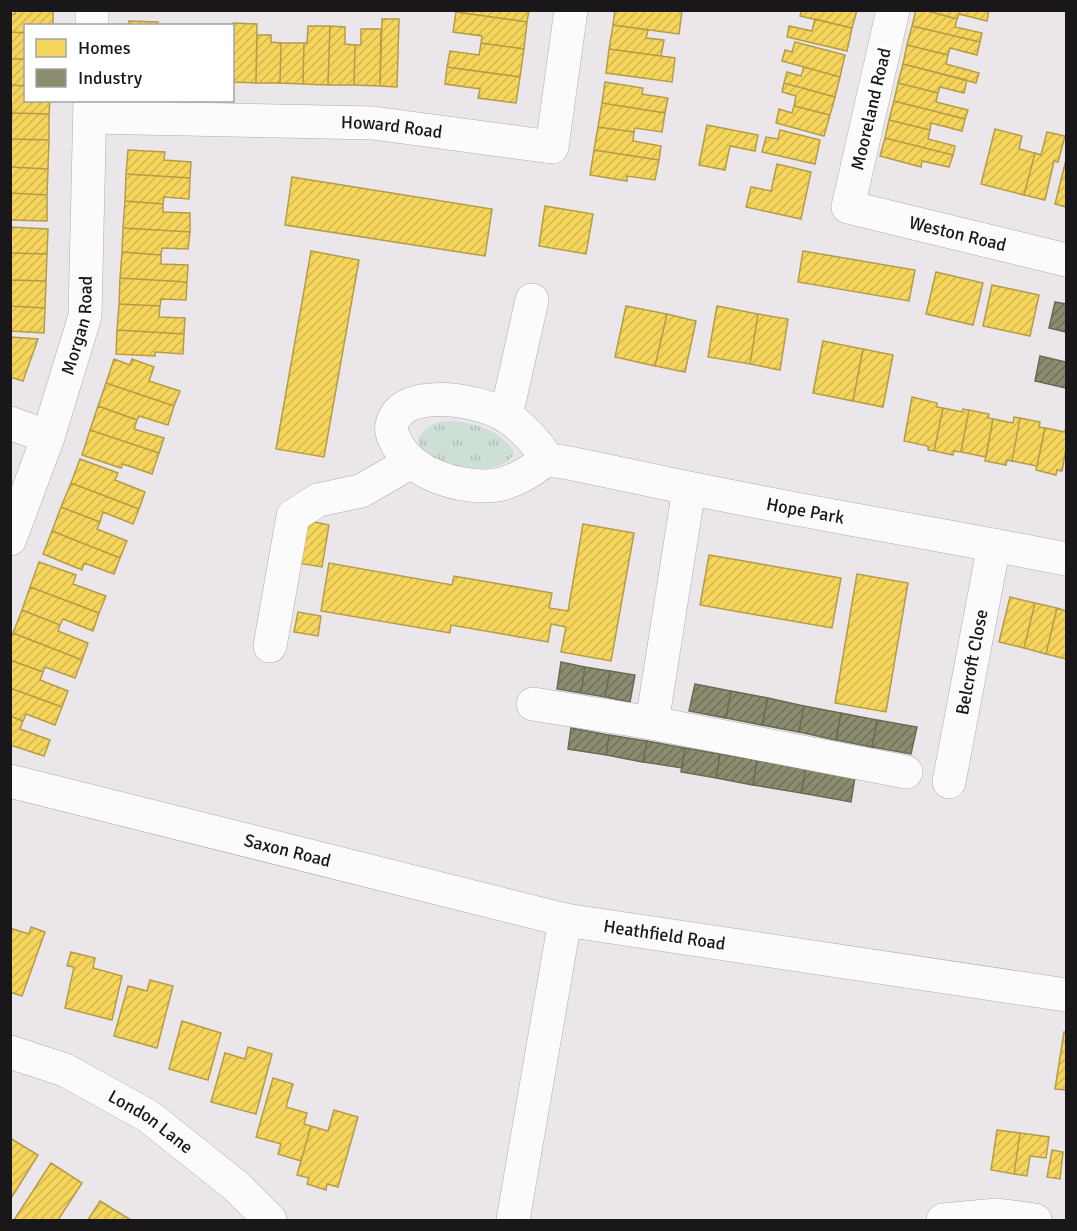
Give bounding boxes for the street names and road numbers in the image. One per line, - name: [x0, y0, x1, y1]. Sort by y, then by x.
- street label: Mooreland Road: [846, 46, 896, 172]
- street label: Howard Road: [341, 111, 444, 143]
- street label: Weston Road: [907, 211, 1009, 256]
- street label: Morgan Road: [57, 275, 97, 378]
- street label: Hope Park: [765, 493, 846, 529]
- street label: Belcroft Close: [951, 608, 993, 717]
- street label: Saxon Road: [242, 829, 333, 872]
- street label: Heathfield Road: [602, 915, 727, 955]
- street label: London Lane: [104, 1085, 197, 1158]

